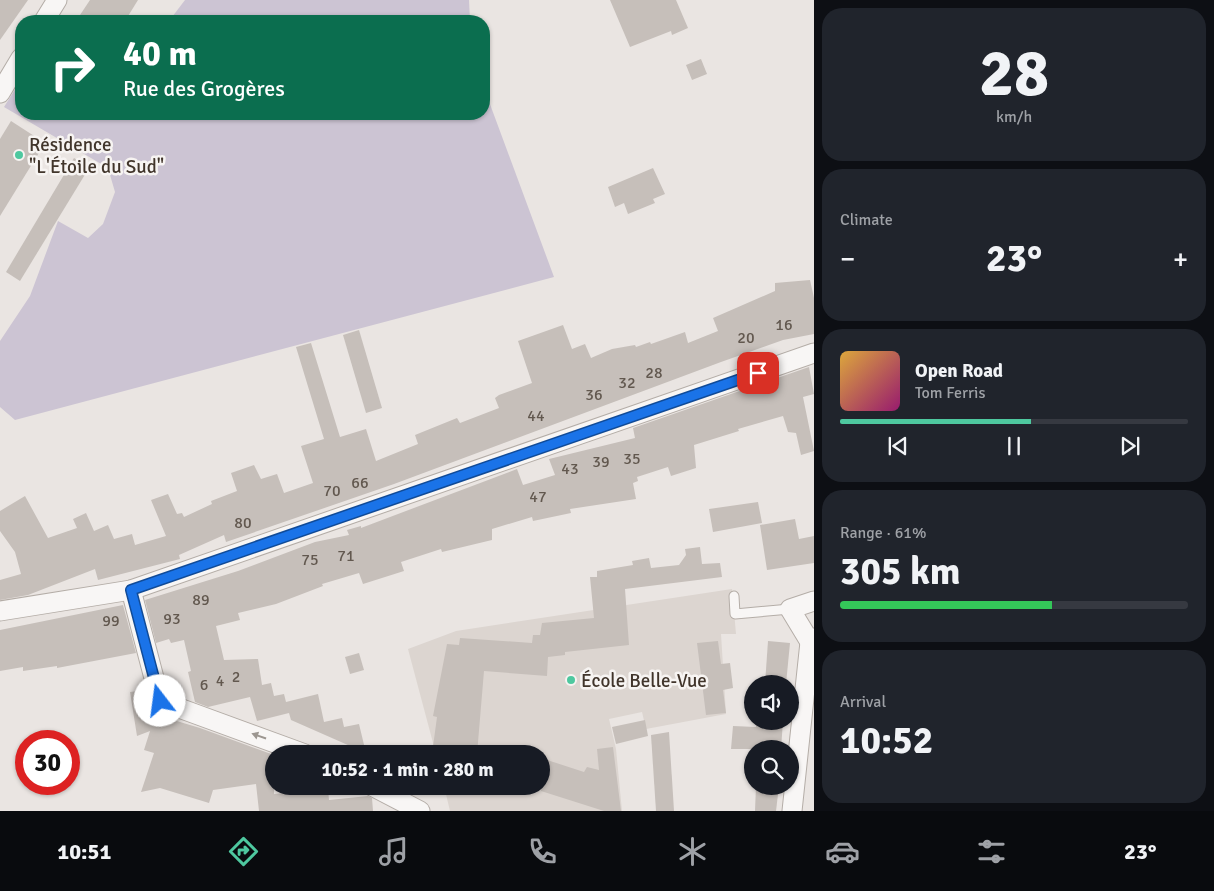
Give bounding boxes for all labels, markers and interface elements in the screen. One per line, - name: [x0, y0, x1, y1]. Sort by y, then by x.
- text: 40 m: [123, 32, 197, 75]
- text: 28: [979, 34, 1049, 114]
- icon: right: [40, 35, 105, 100]
- text: Rue des Grogères: [123, 75, 285, 102]
- text: km/h: [996, 107, 1032, 127]
- place label: Résidence "L'Étoile du Sud": [29, 133, 164, 179]
- marker: Résidence "L'Étoile du Sud": [13, 149, 25, 161]
- text: Climate: [840, 210, 893, 230]
- text: 23°: [986, 235, 1042, 282]
- text: −: [840, 242, 855, 276]
- text: +: [1173, 242, 1188, 276]
- house number: 16: [775, 315, 793, 335]
- house number: 20: [737, 328, 755, 348]
- pin: [737, 352, 779, 394]
- icon: arrive: [744, 359, 772, 387]
- text: Open Road: [915, 359, 1003, 383]
- house number: 28: [645, 363, 663, 383]
- house number: 32: [618, 373, 636, 393]
- text: Tom Ferris: [915, 383, 985, 403]
- house number: 36: [585, 385, 603, 405]
- house number: 44: [527, 406, 545, 426]
- icon: previous: [884, 432, 912, 460]
- icon: pause: [1000, 432, 1028, 460]
- icon: next: [1116, 432, 1144, 460]
- house number: 35: [623, 449, 641, 469]
- house number: 39: [592, 452, 610, 472]
- house number: 43: [561, 459, 579, 479]
- house number: 66: [351, 473, 369, 493]
- house number: 70: [323, 481, 341, 501]
- house number: 47: [529, 487, 547, 507]
- house number: 80: [234, 513, 252, 533]
- text: Range · 61%: [840, 523, 926, 543]
- house number: 71: [337, 546, 355, 566]
- text: 305 km: [840, 548, 961, 595]
- house number: 75: [301, 550, 319, 570]
- house number: 89: [192, 590, 210, 610]
- house number: 93: [163, 609, 181, 629]
- house number: 99: [102, 611, 120, 631]
- house number: 2: [232, 667, 240, 687]
- place label: École Belle-Vue: [581, 669, 707, 693]
- house number: 4: [216, 671, 225, 691]
- position arrow: [133, 674, 185, 726]
- marker: École Belle-Vue: [565, 674, 577, 686]
- house number: 6: [200, 675, 208, 695]
- map controls: [744, 675, 799, 795]
- button: sound: [744, 675, 799, 730]
- text: Arrival: [840, 692, 886, 712]
- text: 10:52: [840, 717, 933, 764]
- speed limit sign: 30: [15, 730, 80, 795]
- one-way arrow: [252, 732, 267, 739]
- button: search: [744, 740, 799, 795]
- text: 10:52 · 1 min · 280 m: [321, 758, 494, 782]
- icon: directions: [226, 834, 261, 869]
- icon: music: [376, 834, 411, 869]
- icon: phone: [525, 834, 560, 869]
- icon: climate: [675, 834, 710, 869]
- icon: car: [825, 834, 860, 869]
- icon: filters: [974, 834, 1009, 869]
- text: 10:51: [57, 838, 111, 865]
- text: 23°: [1124, 838, 1157, 865]

